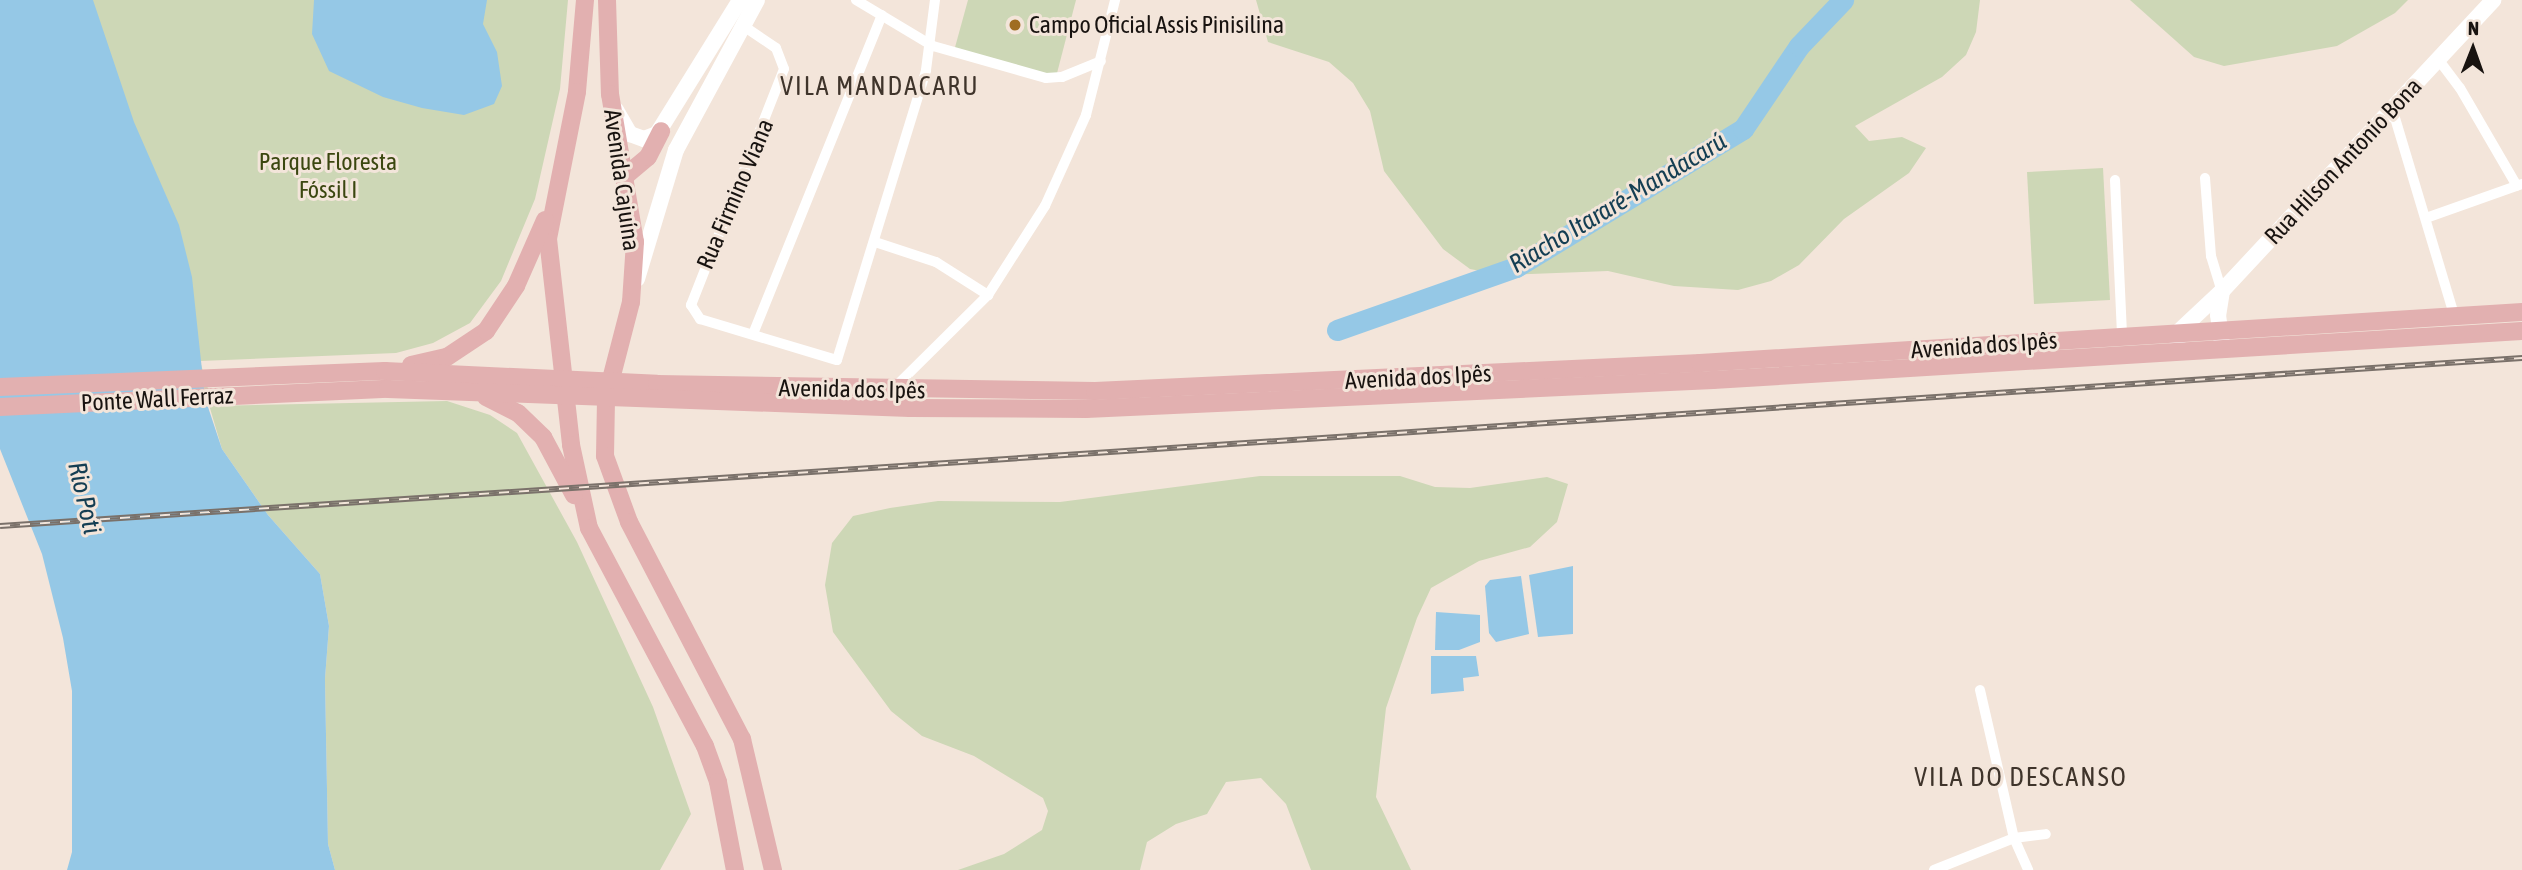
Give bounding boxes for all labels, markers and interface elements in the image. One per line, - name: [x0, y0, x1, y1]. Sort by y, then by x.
- place label: Campo Oficial Assis Pinisilina: [1029, 11, 1284, 39]
- north arrow: [2438, 14, 2508, 84]
- marker: Campo Oficial Assis Pinisilina: [1007, 17, 1023, 33]
- text: N: [2468, 17, 2479, 39]
- district label: VILA MANDACARU: [782, 71, 978, 103]
- street label: Rua Hilson Antonio Bona: [2258, 72, 2428, 250]
- street label: Avenida Cajuína: [598, 107, 646, 253]
- street label: Rua Firmino Viana: [690, 114, 780, 274]
- water label: Riacho Itararé-Mandacarú: [1504, 126, 1732, 280]
- park label: Parque Floresta Fóssil I: [259, 148, 397, 204]
- street label: Avenida dos Ipês: [1910, 326, 2058, 364]
- street label: Avenida dos Ipês: [1344, 359, 1492, 395]
- street label: Avenida dos Ipês: [778, 373, 926, 405]
- street label: Ponte Wall Ferraz: [80, 381, 234, 417]
- water label: Rio Poti: [61, 459, 107, 537]
- district label: VILA DO DESCANSO: [1916, 762, 2126, 794]

